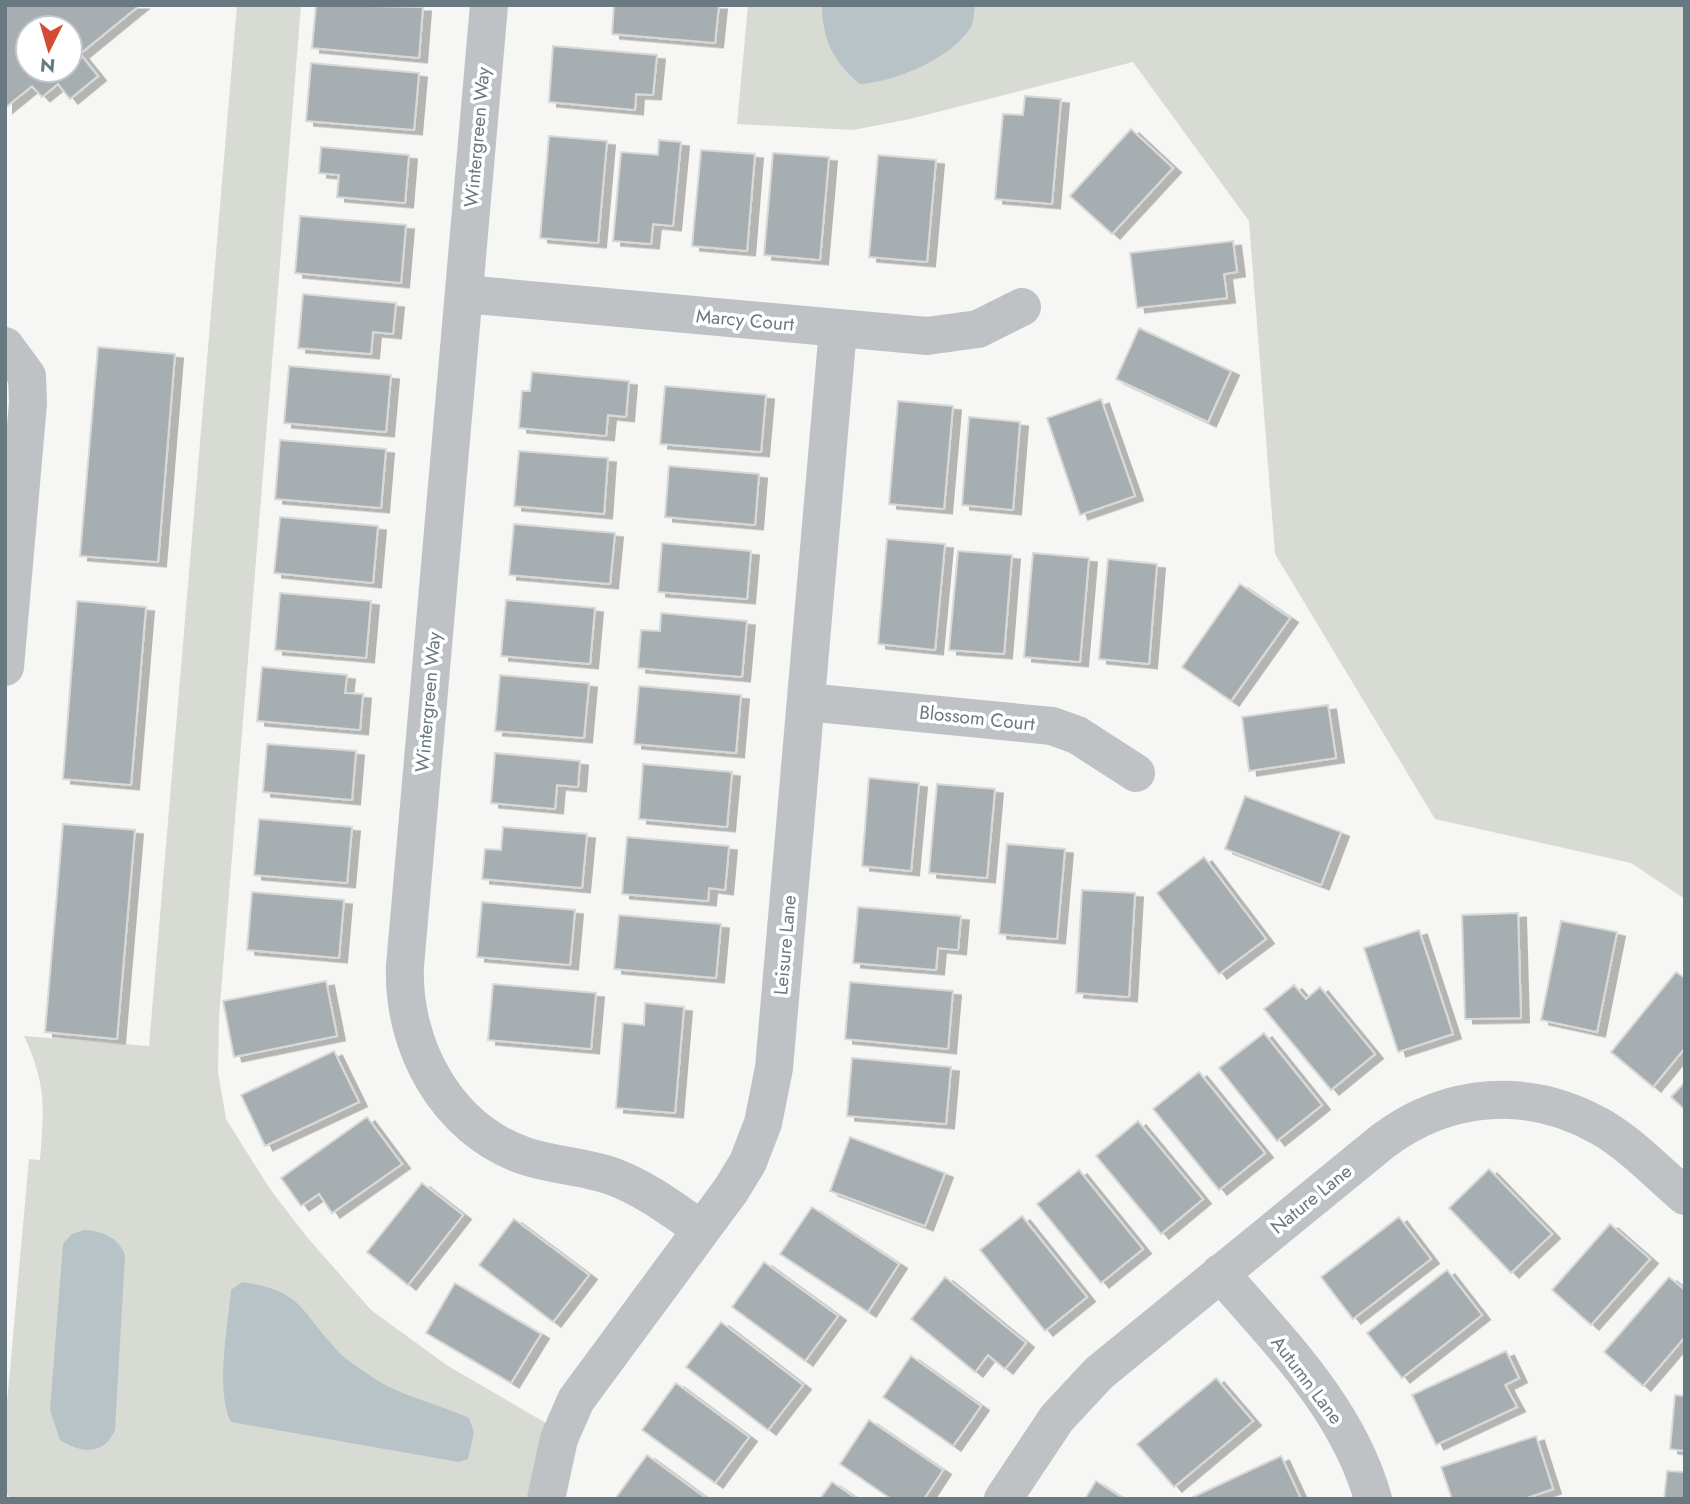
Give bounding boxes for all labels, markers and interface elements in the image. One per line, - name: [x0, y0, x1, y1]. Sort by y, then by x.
- north arrow: [14, 14, 84, 84]
- text: N: [39, 51, 56, 80]
- street label: Wintergreen Way: [457, 65, 497, 208]
- street label: Marcy Court: [695, 302, 796, 338]
- street label: Wintergreen Way: [408, 630, 448, 773]
- street label: Blossom Court: [918, 699, 1037, 738]
- street label: Leisure Lane: [767, 894, 803, 996]
- street label: Nature Lane: [1265, 1158, 1358, 1240]
- street label: Autumn Lane: [1265, 1330, 1349, 1430]

